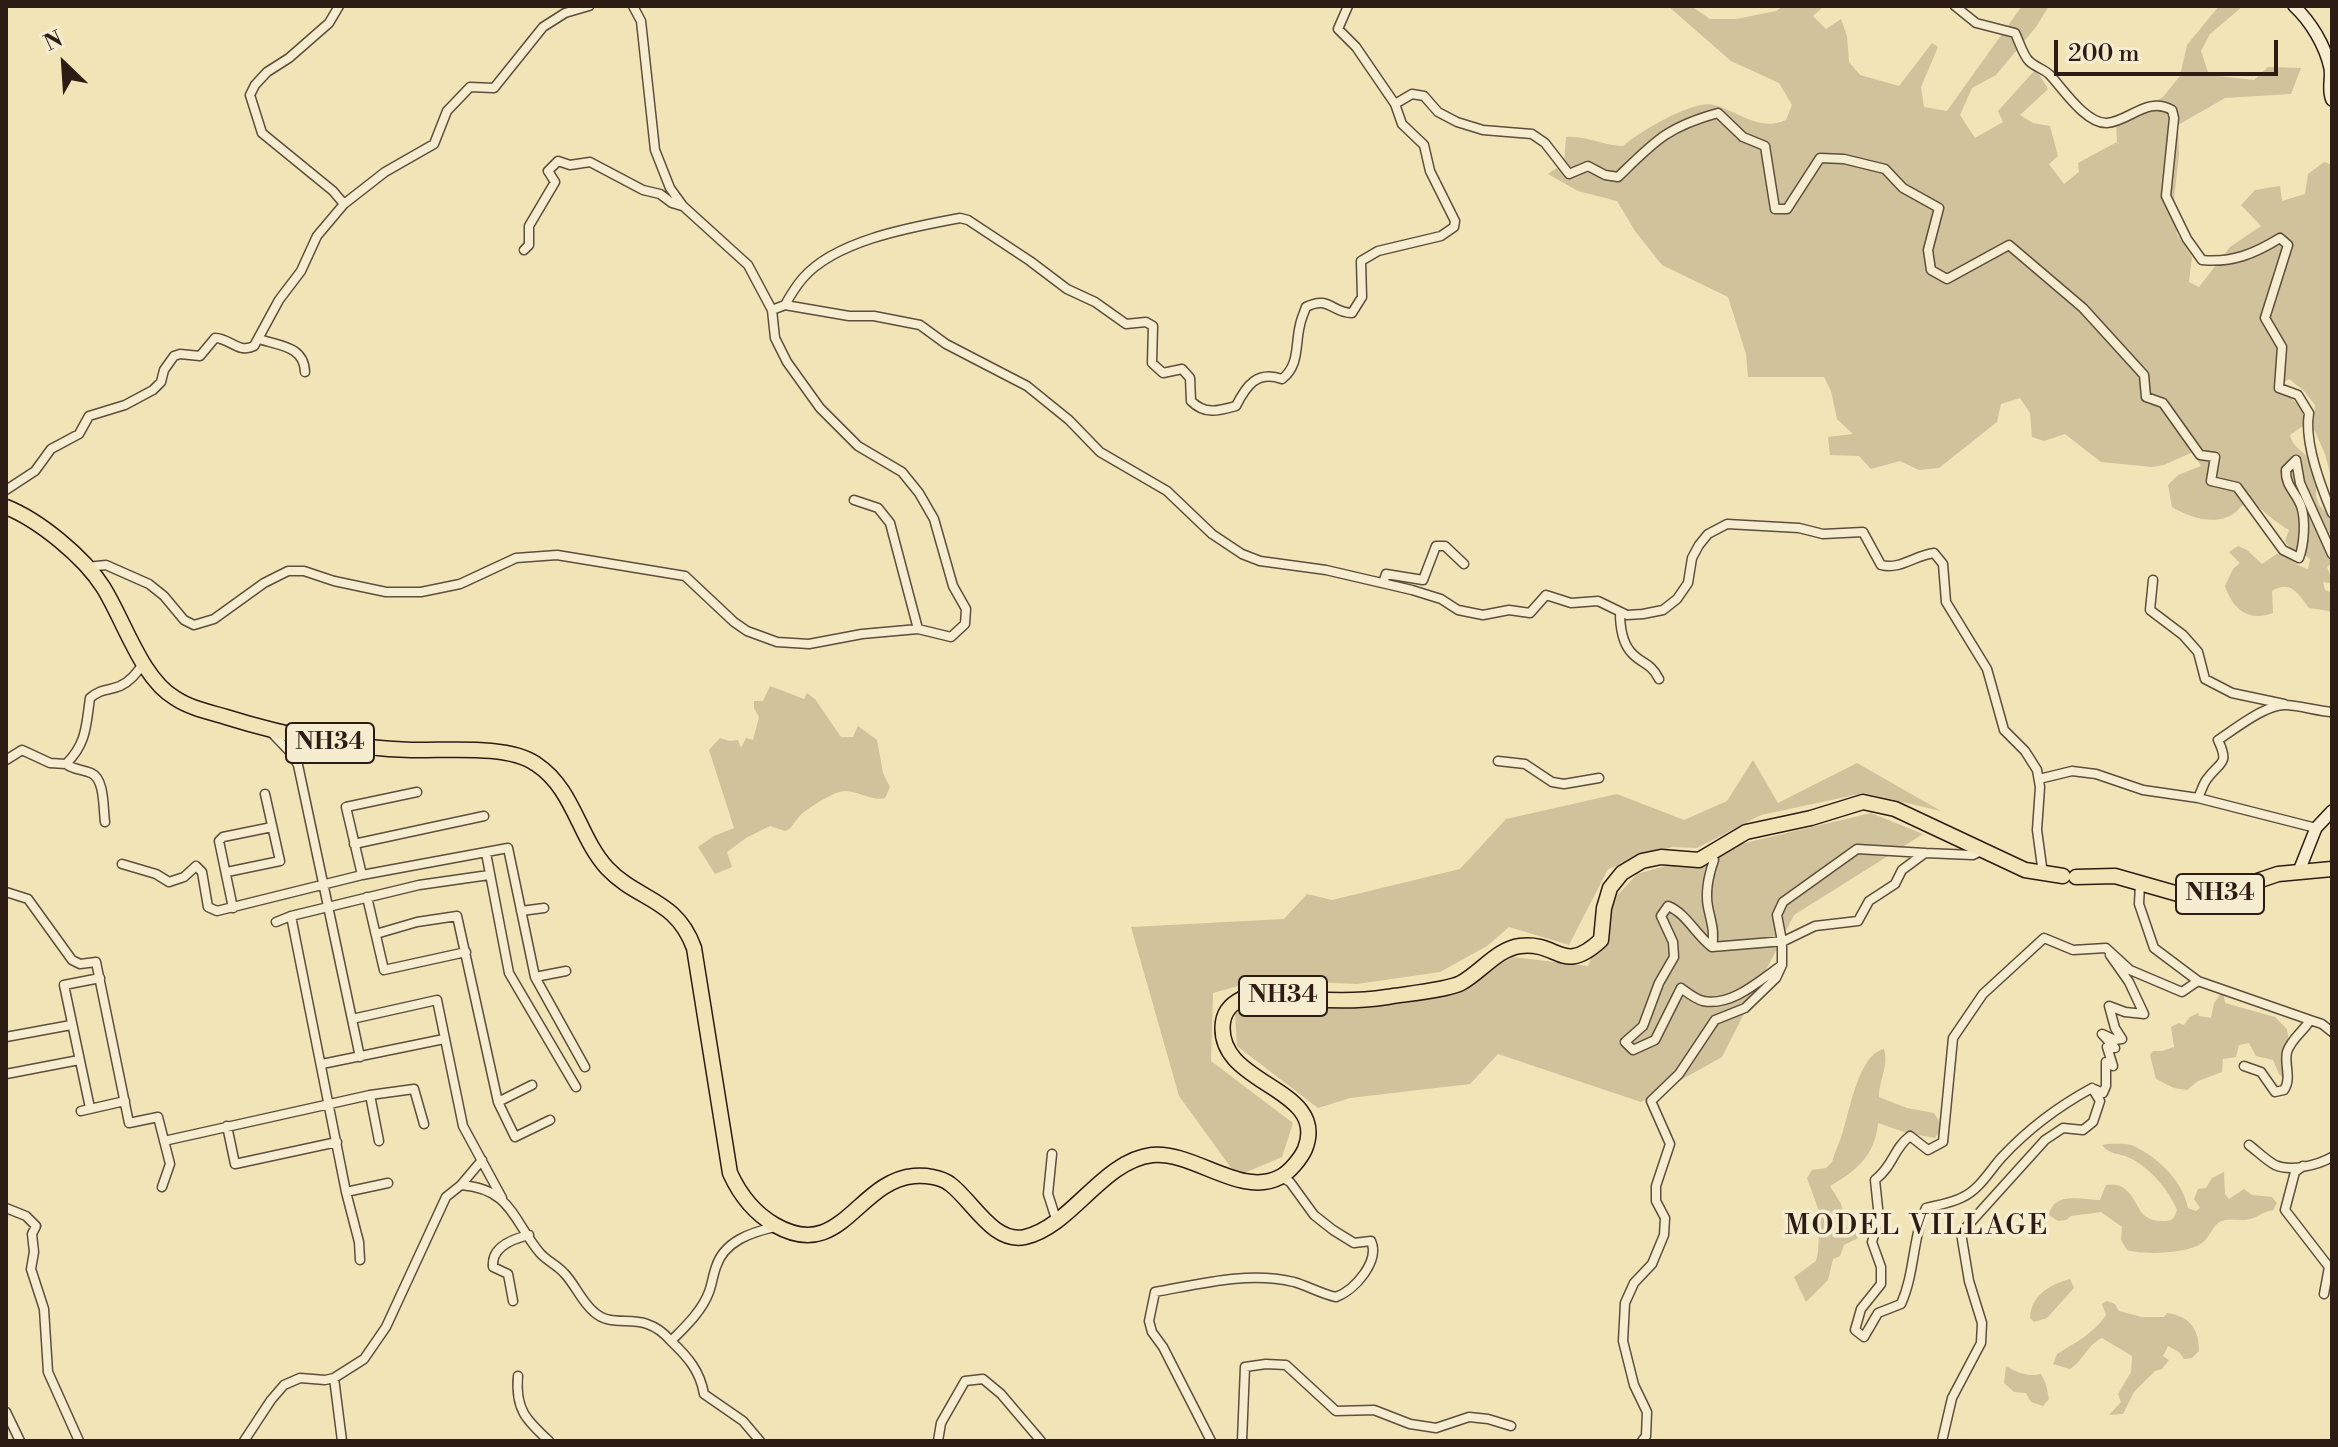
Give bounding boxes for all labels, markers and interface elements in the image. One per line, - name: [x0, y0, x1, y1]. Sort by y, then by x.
- north arrow: [24, 24, 104, 104]
- scale bar: [2058, 24, 2282, 74]
- text: N: [40, 26, 67, 58]
- text: 200 m: [2068, 39, 2139, 69]
- road number: NH34: [286, 723, 374, 763]
- road number: NH34: [2176, 874, 2264, 914]
- road number: NH34: [1239, 976, 1327, 1016]
- district label: MODEL VILLAGE: [1785, 1210, 2049, 1244]

